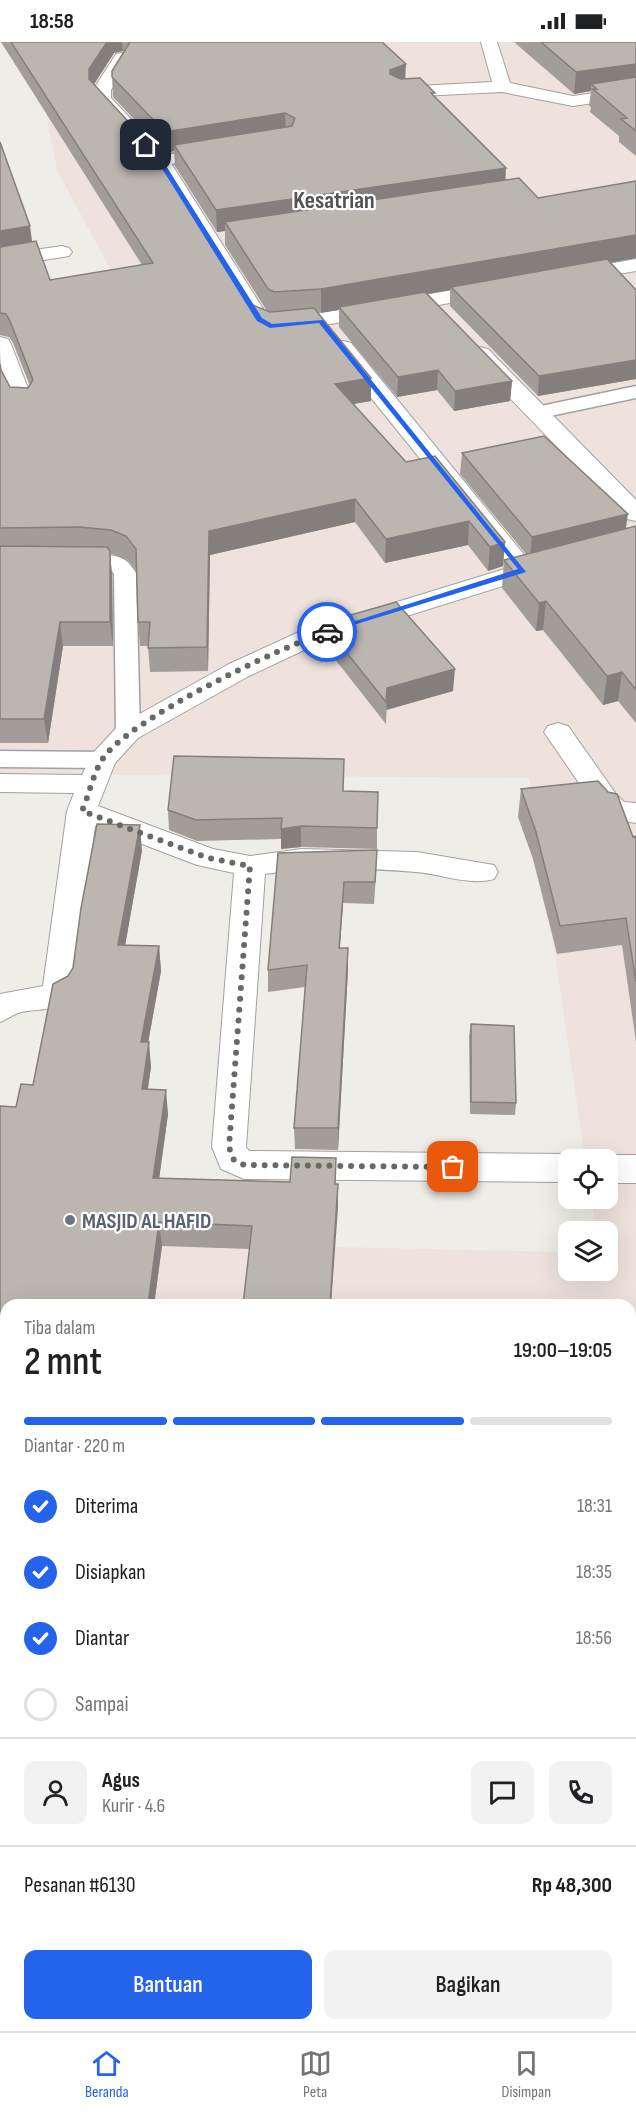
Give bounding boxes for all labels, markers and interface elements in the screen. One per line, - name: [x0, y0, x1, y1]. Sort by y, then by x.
- text: 18:58: [30, 8, 74, 35]
- pin: [120, 119, 171, 170]
- icon: home: [129, 128, 162, 161]
- district label: Kesatrian: [293, 186, 375, 215]
- courier: [297, 602, 357, 662]
- icon: car: [311, 616, 344, 649]
- pin: [427, 1141, 478, 1192]
- map controls: [558, 1149, 618, 1281]
- button: locate: [558, 1149, 618, 1209]
- icon: bag: [436, 1150, 469, 1183]
- place label: MASJID AL HAFID: [82, 1208, 211, 1235]
- marker: MASJID AL HAFID: [63, 1213, 77, 1227]
- button: layers: [558, 1221, 618, 1281]
- text: Tiba dalam: [24, 1316, 95, 1340]
- text: 19:00–19:05: [514, 1337, 612, 1364]
- text: 2 mnt: [24, 1339, 102, 1386]
- text: Diantar · 220 m: [24, 1434, 125, 1458]
- icon: check: [24, 1490, 57, 1523]
- text: Diterima: [75, 1493, 138, 1520]
- text: 18:31: [577, 1494, 612, 1518]
- icon: check: [24, 1556, 57, 1589]
- text: Disiapkan: [75, 1559, 146, 1586]
- text: 18:35: [576, 1560, 612, 1584]
- icon: check: [24, 1622, 57, 1655]
- text: Diantar: [75, 1625, 129, 1652]
- text: 18:56: [576, 1626, 612, 1650]
- text: Sampai: [75, 1691, 129, 1718]
- button: person: [24, 1761, 87, 1824]
- button: chat: [471, 1761, 534, 1824]
- button: phone: [549, 1761, 612, 1824]
- text: Agus: [102, 1767, 140, 1794]
- text: Kurir · 4.6: [102, 1794, 165, 1818]
- text: Pesanan #6130: [24, 1872, 136, 1899]
- text: Rp 48,300: [532, 1872, 612, 1899]
- button: Bantuan: [24, 1950, 312, 2019]
- button: Bagikan: [324, 1950, 612, 2019]
- tab: Beranda: [85, 2047, 129, 2102]
- tab: Peta: [299, 2047, 332, 2102]
- tab: Disimpan: [502, 2047, 551, 2102]

